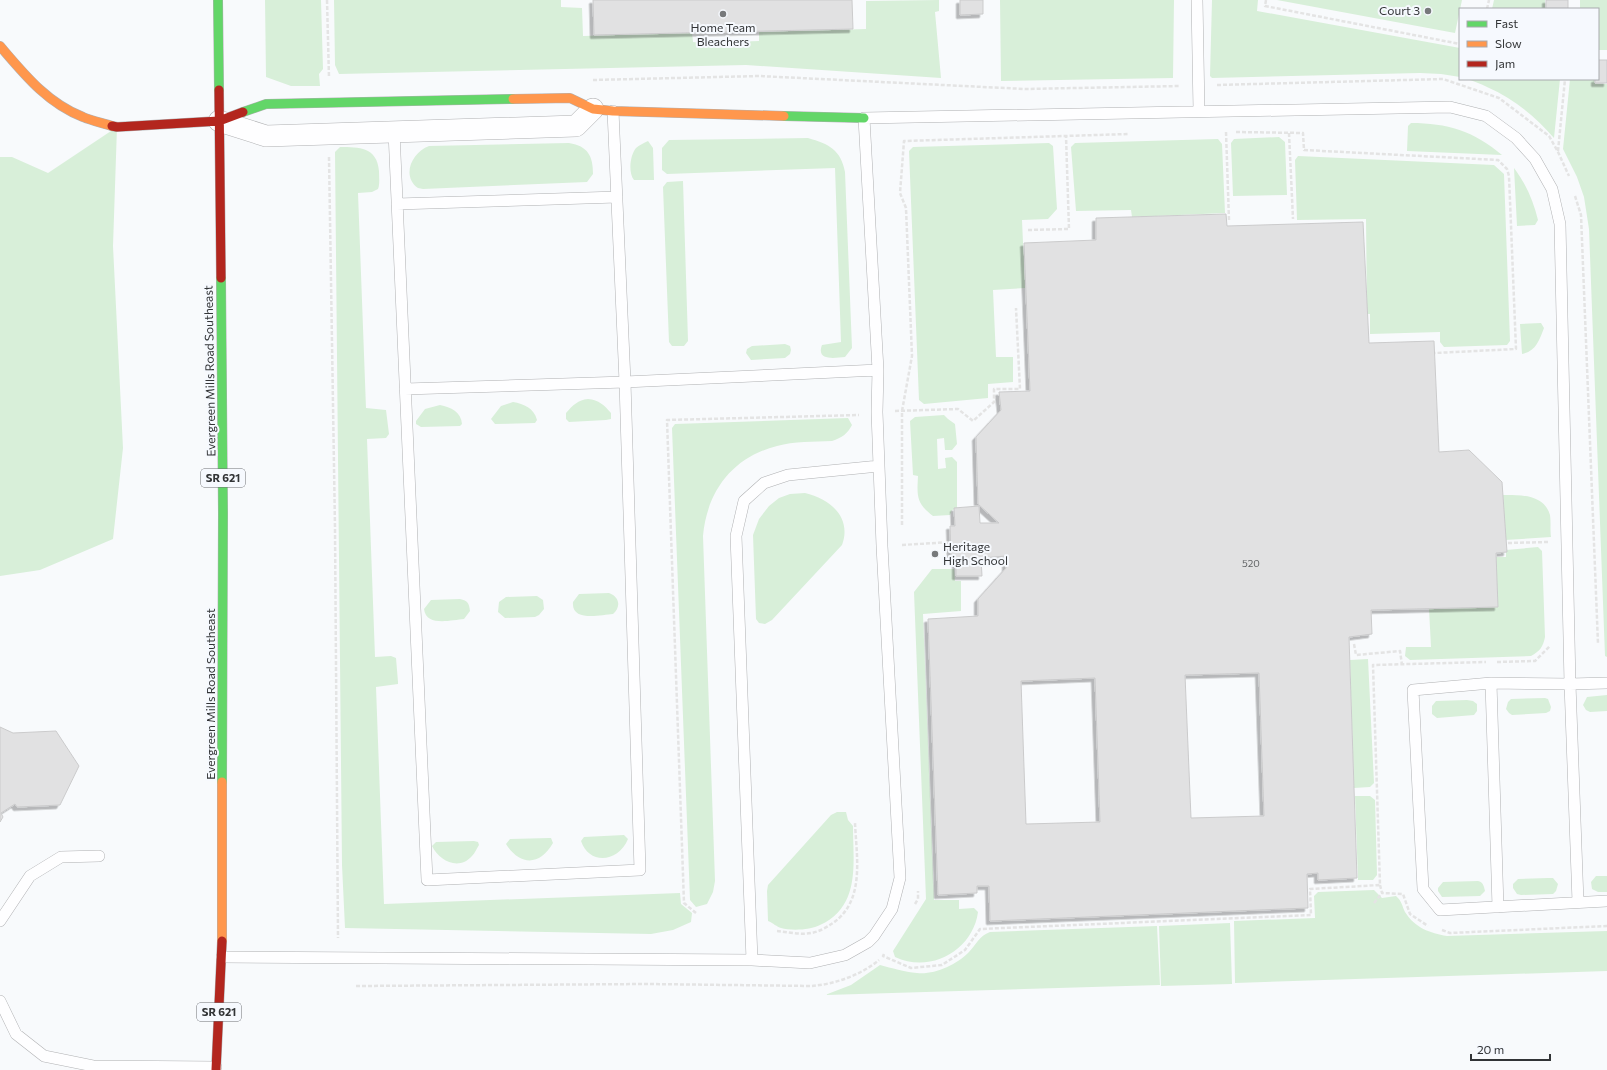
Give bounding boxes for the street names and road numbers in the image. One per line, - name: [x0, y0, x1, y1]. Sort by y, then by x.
- street label: Evergreen Mills Road Southeast: [201, 285, 217, 457]
- road number: SR 621: [201, 469, 245, 487]
- street label: Evergreen Mills Road Southeast: [203, 608, 217, 780]
- road number: SR 621: [197, 1003, 241, 1021]

